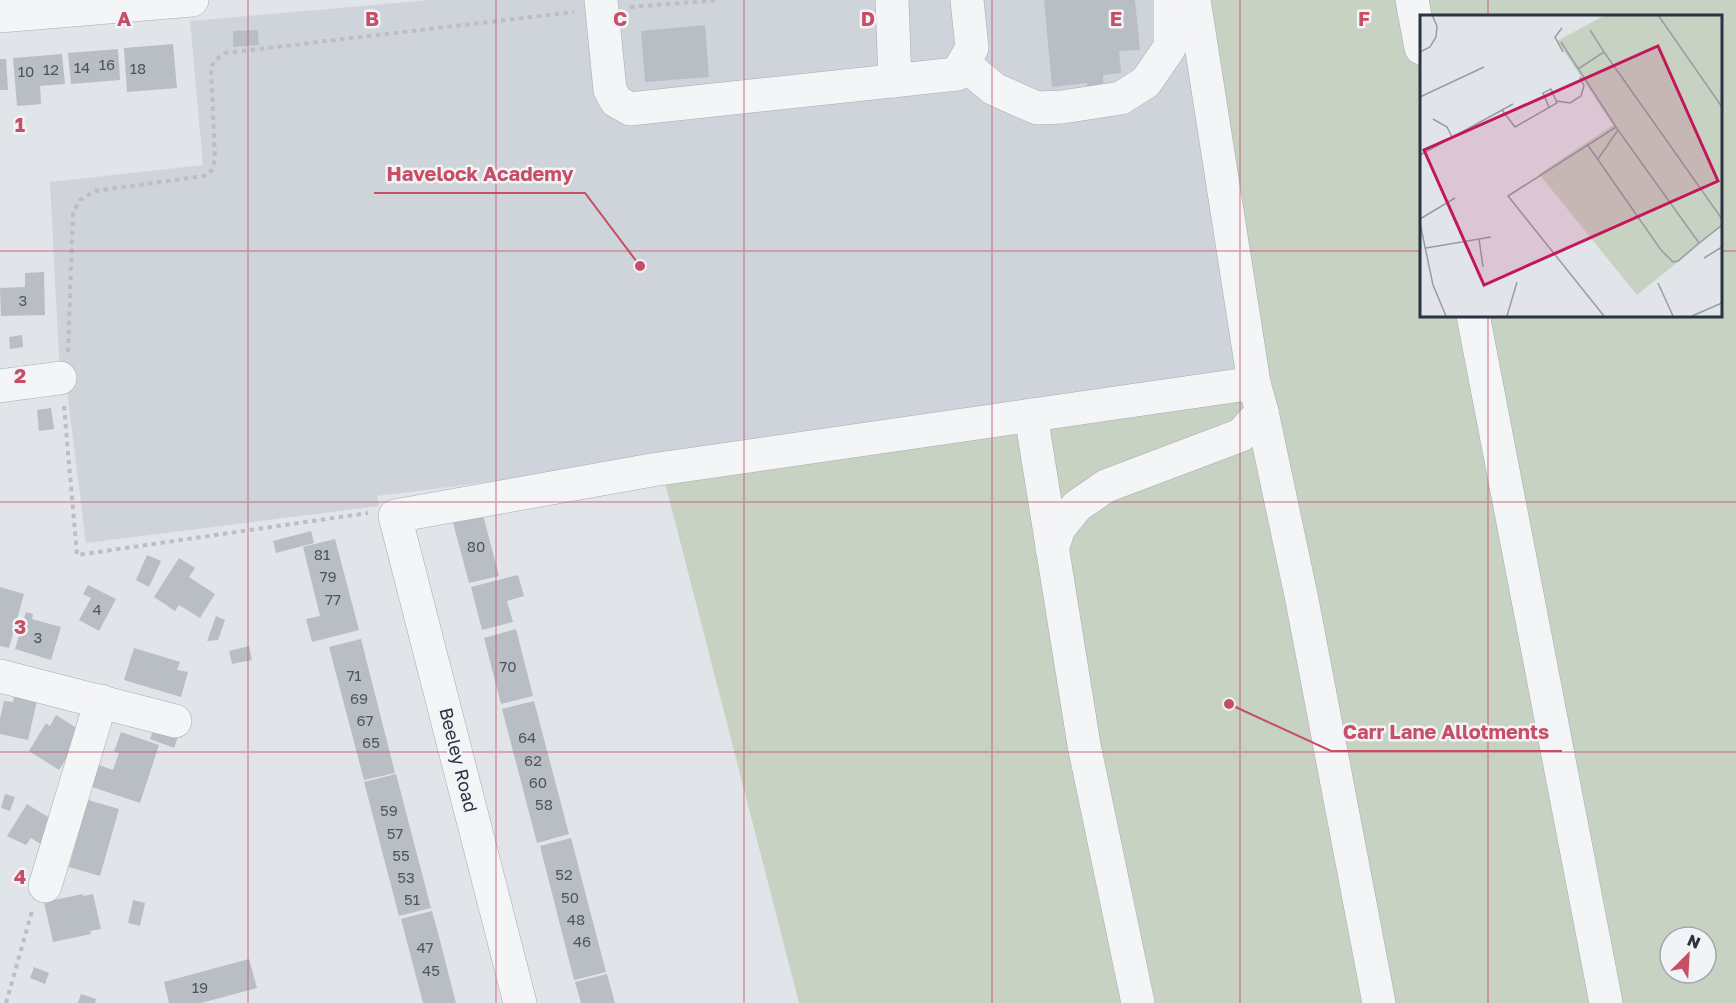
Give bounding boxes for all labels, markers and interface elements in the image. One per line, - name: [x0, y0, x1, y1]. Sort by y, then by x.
- text: A: [117, 6, 131, 30]
- text: B: [365, 6, 379, 30]
- text: C: [613, 6, 627, 30]
- text: D: [861, 6, 875, 30]
- text: E: [1110, 6, 1122, 30]
- text: F: [1358, 6, 1370, 30]
- inset map: [1420, 15, 1721, 316]
- house number: 16: [99, 55, 115, 73]
- house number: 14: [74, 58, 90, 76]
- house number: 18: [130, 59, 146, 77]
- house number: 12: [43, 60, 59, 78]
- house number: 10: [18, 62, 34, 80]
- text: 1: [15, 112, 25, 136]
- callout: Havelock Academy: [374, 155, 585, 193]
- text: Havelock Academy: [387, 161, 573, 185]
- house number: 3: [19, 291, 27, 309]
- text: 2: [14, 363, 26, 387]
- house number: 80: [467, 537, 485, 555]
- house number: 81: [314, 545, 330, 563]
- house number: 79: [319, 567, 337, 585]
- house number: 77: [325, 590, 341, 608]
- house number: 4: [92, 600, 102, 618]
- text: 3: [14, 614, 26, 638]
- house number: 3: [34, 628, 42, 646]
- house number: 70: [499, 657, 517, 675]
- house number: 71: [346, 666, 362, 684]
- house number: 69: [350, 689, 368, 707]
- street label: Beeley Road: [435, 705, 483, 814]
- house number: 67: [356, 711, 374, 729]
- callout: Carr Lane Allotments: [1331, 713, 1562, 751]
- text: Carr Lane Allotments: [1343, 719, 1549, 743]
- house number: 64: [518, 728, 536, 746]
- house number: 65: [362, 733, 380, 751]
- house number: 62: [524, 751, 542, 769]
- house number: 60: [529, 773, 547, 791]
- house number: 58: [535, 795, 553, 813]
- house number: 59: [380, 801, 398, 819]
- house number: 57: [387, 824, 403, 842]
- house number: 55: [392, 846, 410, 864]
- text: 4: [14, 864, 26, 888]
- house number: 52: [555, 865, 573, 883]
- house number: 53: [397, 868, 415, 886]
- house number: 50: [561, 888, 579, 906]
- house number: 51: [404, 890, 420, 908]
- house number: 48: [567, 910, 585, 928]
- north arrow: [1658, 925, 1718, 985]
- text: N: [1684, 930, 1704, 953]
- house number: 46: [573, 932, 591, 950]
- house number: 47: [416, 938, 434, 956]
- house number: 45: [422, 961, 440, 979]
- house number: 19: [192, 978, 208, 996]

